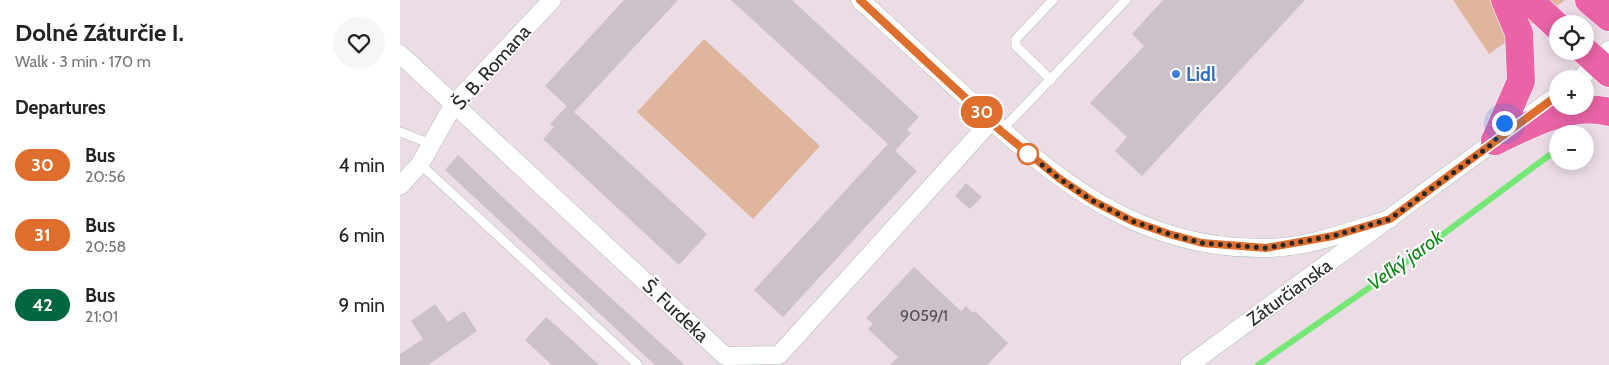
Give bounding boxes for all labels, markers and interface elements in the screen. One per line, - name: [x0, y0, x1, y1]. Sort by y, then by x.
- map controls: [1549, 15, 1594, 170]
- button: locate: [1549, 15, 1594, 60]
- button: heart: [333, 17, 385, 69]
- text: Dolné Záturčie I.: [15, 18, 184, 47]
- street label: Š. B. Romana: [447, 20, 535, 114]
- text: Walk · 3 min · 170 m: [15, 52, 151, 71]
- place label: Lidl: [1186, 63, 1216, 86]
- marker: Lidl: [1170, 68, 1182, 80]
- button: +: [1549, 70, 1594, 115]
- text: Departures: [15, 96, 106, 119]
- line badge: 30: [960, 96, 1004, 128]
- text: 30: [971, 101, 993, 123]
- your location: [1492, 111, 1517, 136]
- button: −: [1549, 125, 1594, 170]
- unlabelled marker: [1017, 143, 1039, 165]
- text: Bus: [85, 144, 115, 167]
- text: 30: [31, 154, 54, 176]
- text: 4 min: [338, 154, 385, 177]
- text: 20:56: [85, 167, 126, 186]
- text: Bus: [85, 214, 115, 237]
- text: 31: [34, 224, 51, 246]
- text: 6 min: [339, 224, 385, 247]
- water label: Veľký jarok: [1363, 224, 1448, 295]
- text: 20:58: [85, 237, 126, 256]
- street label: Záturčianska: [1242, 254, 1336, 331]
- street label: Š. Furdeka: [638, 273, 714, 347]
- text: Bus: [85, 284, 115, 307]
- text: 42: [32, 294, 53, 316]
- text: 9 min: [339, 294, 385, 317]
- house number: 9059/1: [900, 306, 948, 325]
- text: 21:01: [85, 307, 118, 326]

